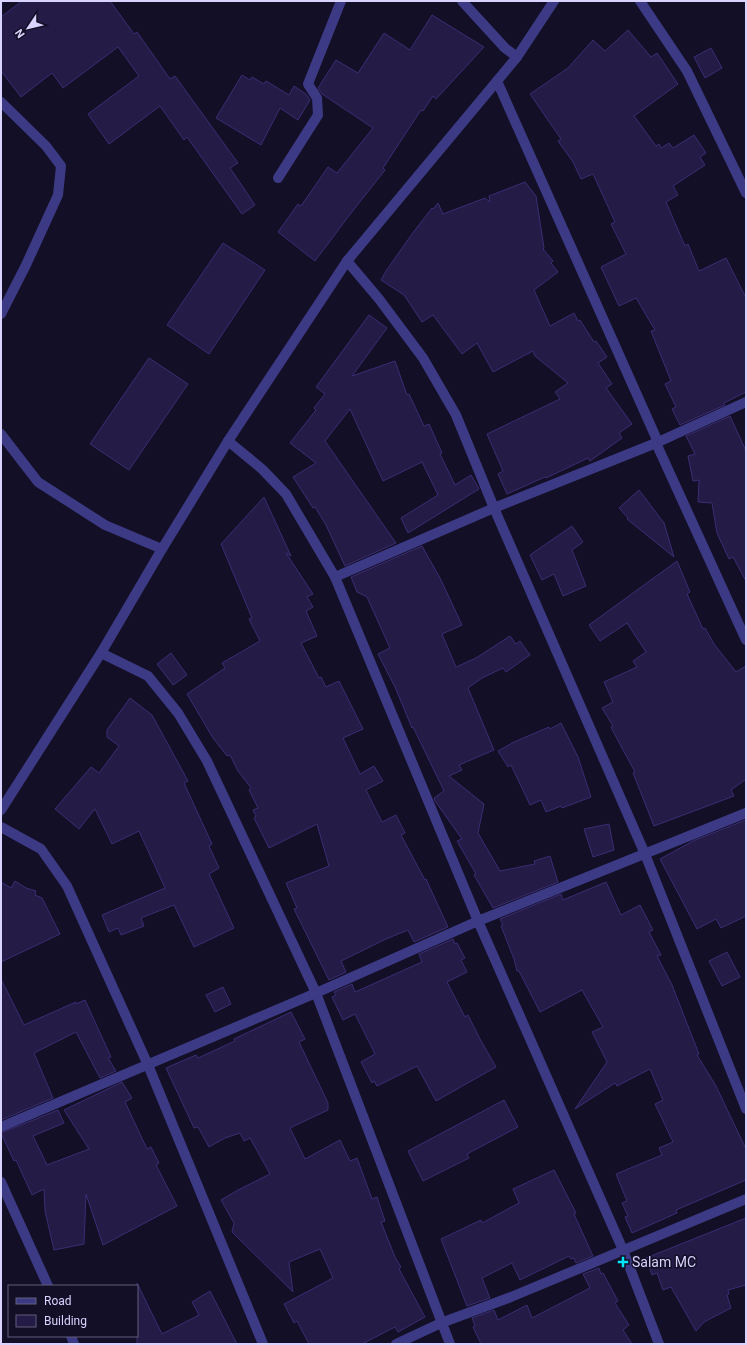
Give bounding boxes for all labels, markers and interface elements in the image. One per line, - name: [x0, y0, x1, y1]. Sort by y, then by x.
- north arrow: [8, 8, 48, 48]
- text: N: [13, 26, 28, 40]
- place label: Salam MC: [632, 1254, 696, 1270]
- marker: Salam MC: [617, 1256, 629, 1268]
- legend: [8, 1285, 138, 1337]
- text: Road: [44, 1294, 72, 1308]
- text: Building: [44, 1314, 87, 1328]

